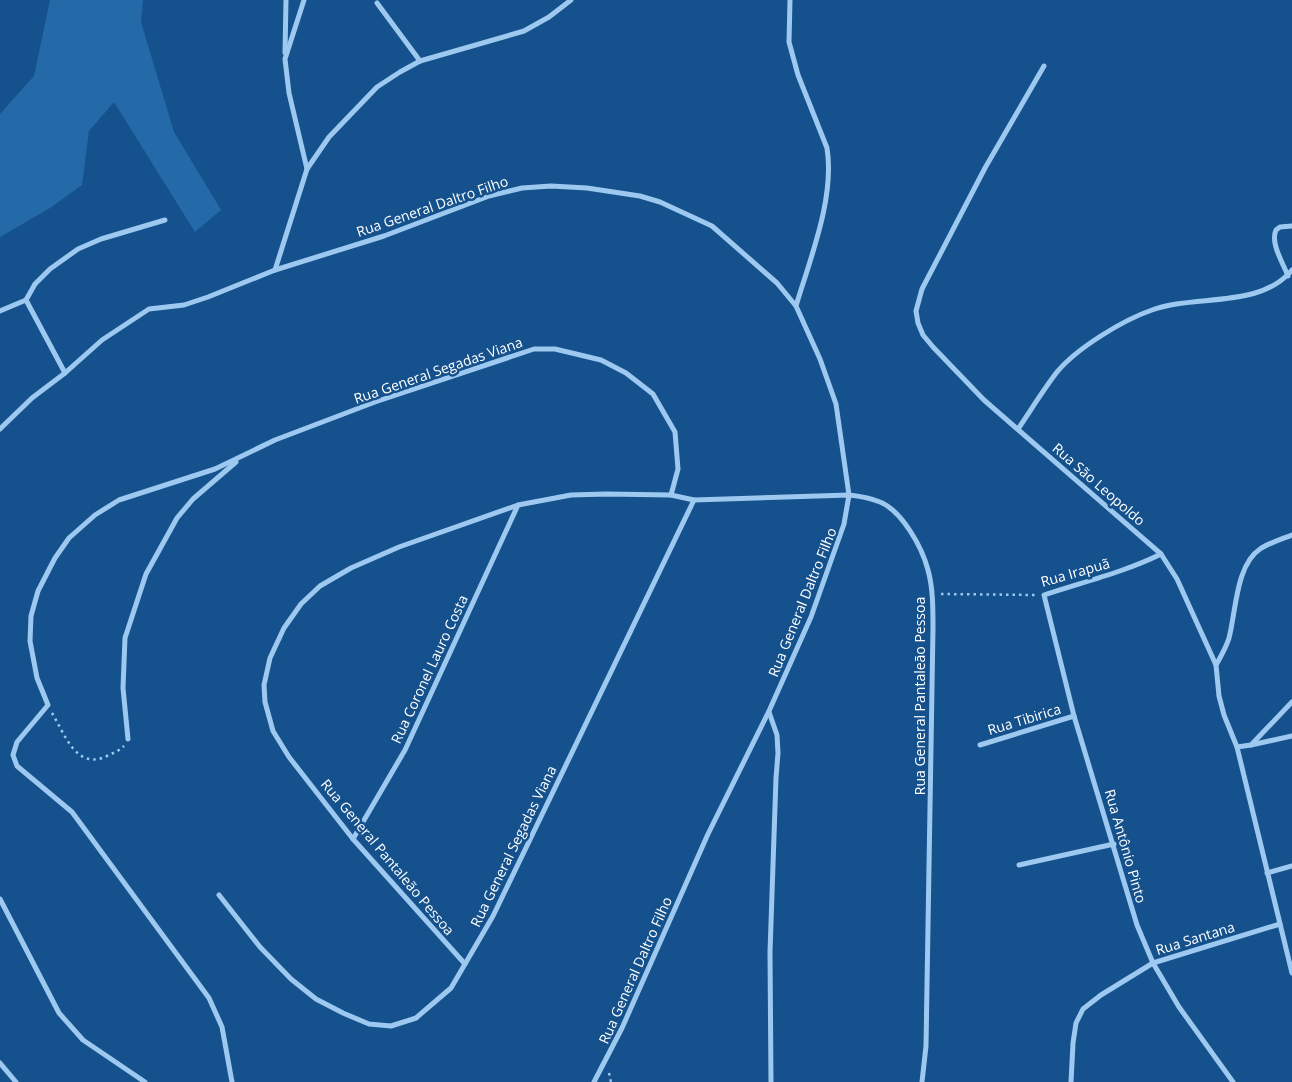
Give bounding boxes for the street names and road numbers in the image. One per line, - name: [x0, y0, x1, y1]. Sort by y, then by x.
- street label: Rua General Daltro Filho: [354, 171, 510, 241]
- street label: Rua General Segadas Viana: [351, 332, 525, 408]
- street label: Rua São Leopoldo: [1049, 438, 1149, 530]
- street label: Rua General Daltro Filho: [763, 525, 841, 679]
- street label: Rua Irapuã: [1038, 553, 1112, 591]
- street label: Rua Coronel Lauro Costa: [386, 592, 472, 746]
- street label: Rua General Pantaleão Pessoa: [910, 597, 929, 795]
- street label: Rua Tibirica: [985, 699, 1063, 739]
- street label: Rua General Segadas Viana: [466, 762, 560, 930]
- street label: Rua General Pantaleão Pessoa: [317, 775, 459, 939]
- street label: Rua Antônio Pinto: [1101, 787, 1151, 905]
- street label: Rua General Daltro Filho: [594, 893, 676, 1047]
- street label: Rua Santana: [1153, 917, 1237, 959]

